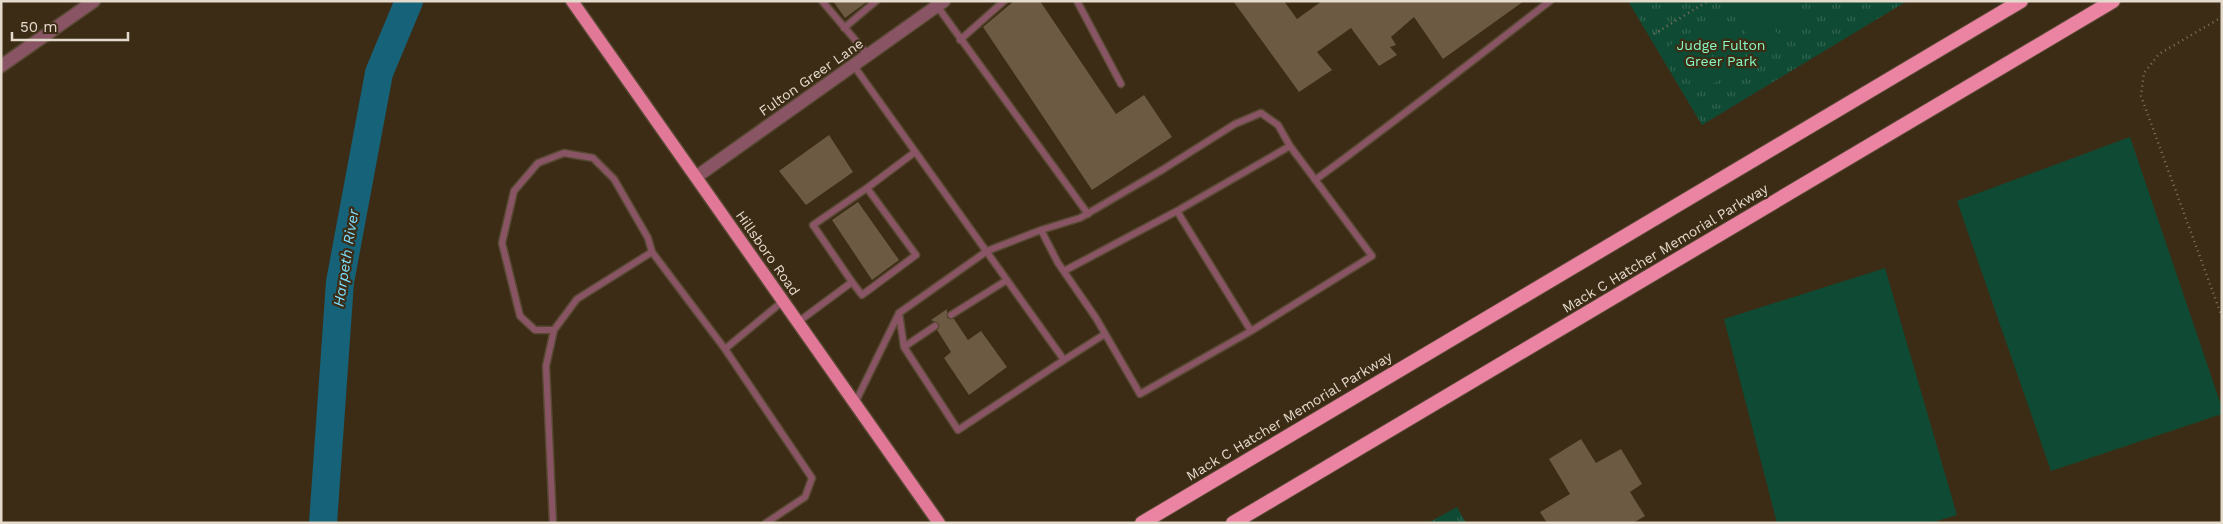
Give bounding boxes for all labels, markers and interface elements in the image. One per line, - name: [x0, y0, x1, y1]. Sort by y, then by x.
- scale bar: [12, 10, 129, 42]
- text: 50 m: [20, 18, 57, 36]
- street label: Fulton Greer Lane: [756, 35, 866, 119]
- park label: Judge Fulton Greer Park: [1676, 37, 1766, 69]
- street label: Mack C Hatcher Memorial Parkway: [1559, 180, 1771, 316]
- water label: Harpeth River: [329, 207, 363, 308]
- street label: Hillsboro Road: [733, 207, 803, 299]
- street label: Mack C Hatcher Memorial Parkway: [1183, 348, 1395, 484]

